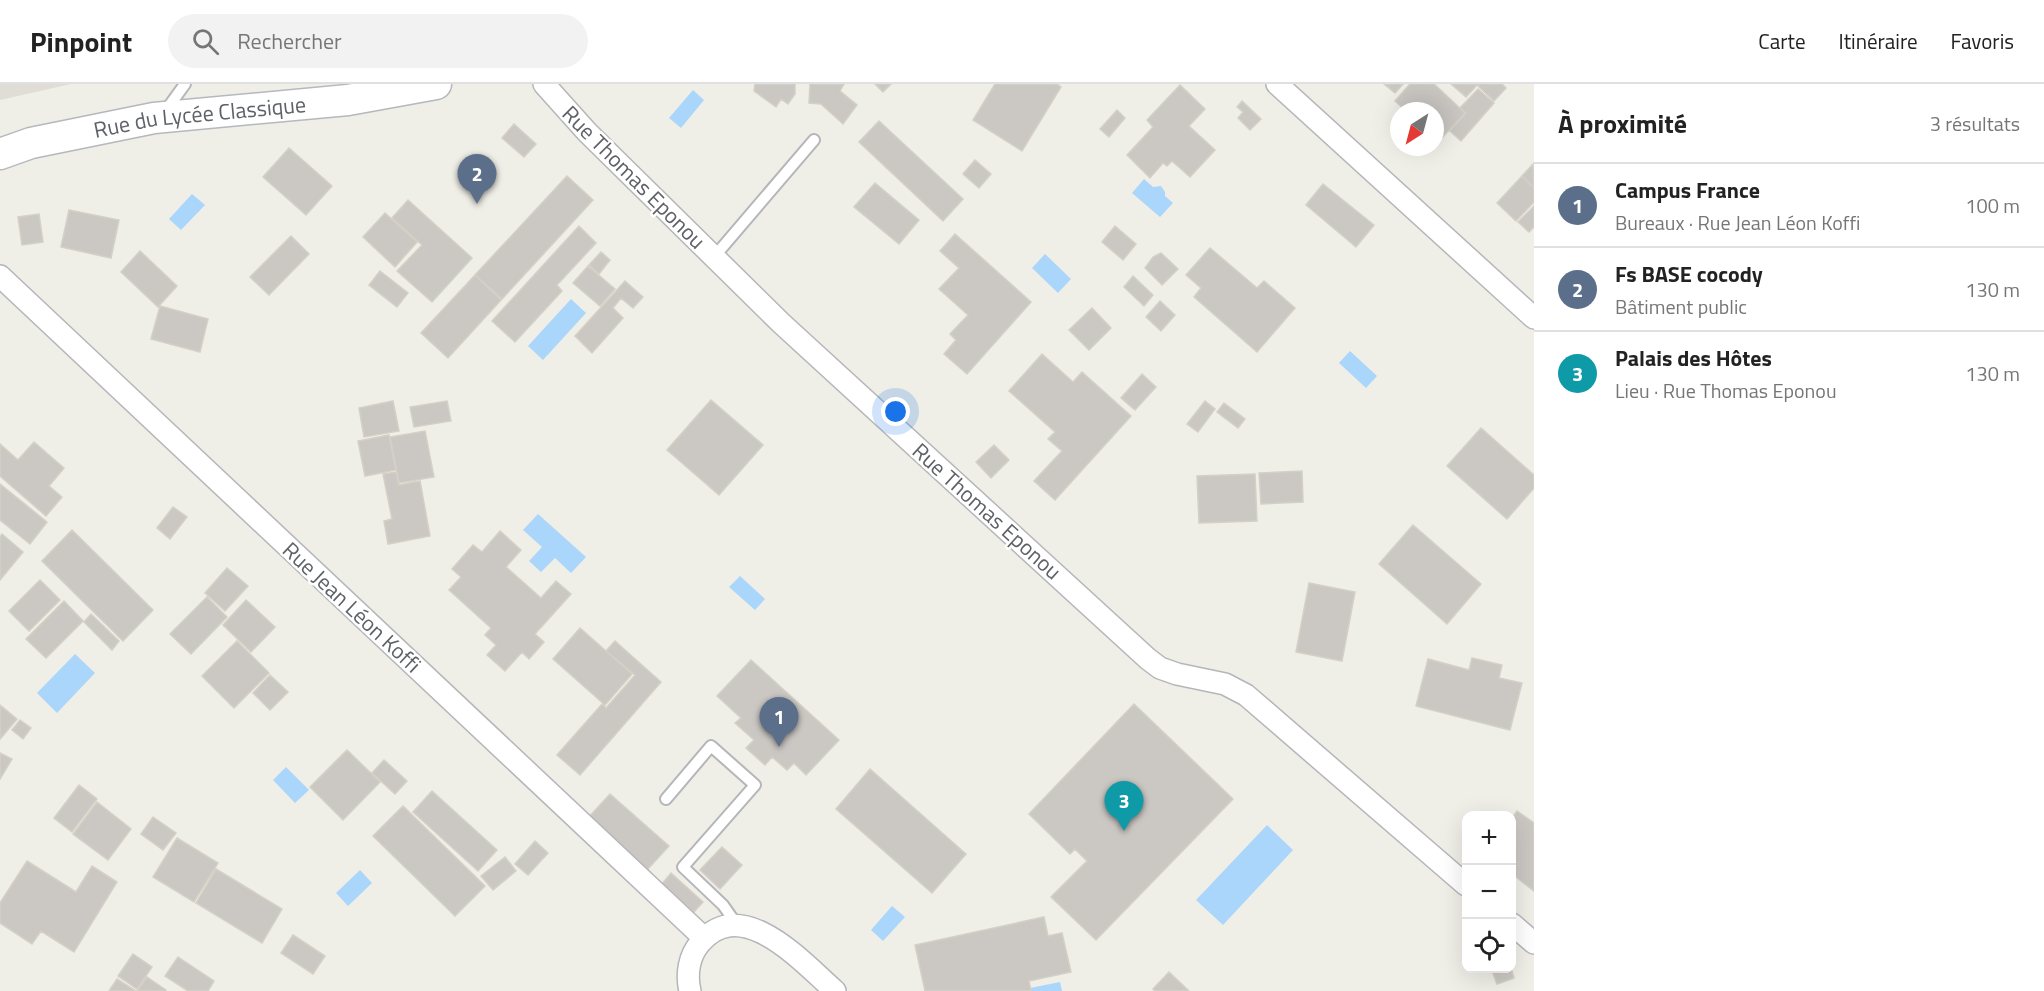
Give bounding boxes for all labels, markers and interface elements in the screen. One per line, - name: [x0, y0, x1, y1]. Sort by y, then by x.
- search box: [168, 14, 588, 68]
- text: Pinpoint: [30, 20, 132, 63]
- text: Rechercher: [237, 24, 342, 58]
- icon: search: [189, 25, 222, 58]
- text: Carte: [1758, 25, 1806, 57]
- text: Itinéraire: [1839, 25, 1918, 57]
- text: Favoris: [1951, 25, 2014, 57]
- street label: Rue du Lycée Classique: [91, 87, 307, 147]
- street label: Rue Thomas Eponou: [554, 97, 714, 257]
- north arrow: [1390, 102, 1444, 156]
- text: À proximité: [1558, 104, 1687, 143]
- text: 3 résultats: [1930, 108, 2020, 139]
- pin: 2: [458, 154, 496, 204]
- text: Campus France: [1615, 173, 1760, 207]
- text: 1: [1572, 190, 1583, 221]
- text: 100 m: [1965, 190, 2020, 221]
- text: Bureaux · Rue Jean Léon Koffi: [1615, 207, 1860, 238]
- text: Fs BASE cocody: [1615, 257, 1763, 291]
- text: 2: [1572, 274, 1583, 305]
- text: 130 m: [1965, 274, 2020, 305]
- text: Bâtiment public: [1615, 291, 1747, 322]
- text: Palais des Hôtes: [1615, 341, 1772, 375]
- text: 3: [1572, 358, 1583, 389]
- text: 130 m: [1965, 358, 2020, 389]
- text: Lieu · Rue Thomas Eponou: [1615, 375, 1837, 406]
- your location: [881, 397, 910, 426]
- street label: Rue Thomas Eponou: [905, 434, 1069, 588]
- street label: Rue Jean Léon Koffi: [275, 533, 429, 681]
- pin: 1: [760, 698, 798, 747]
- pin: 3: [1104, 782, 1144, 831]
- map controls: [1462, 811, 1516, 973]
- button: +: [1462, 811, 1516, 865]
- button: −: [1462, 865, 1516, 919]
- button: locate: [1462, 919, 1516, 973]

